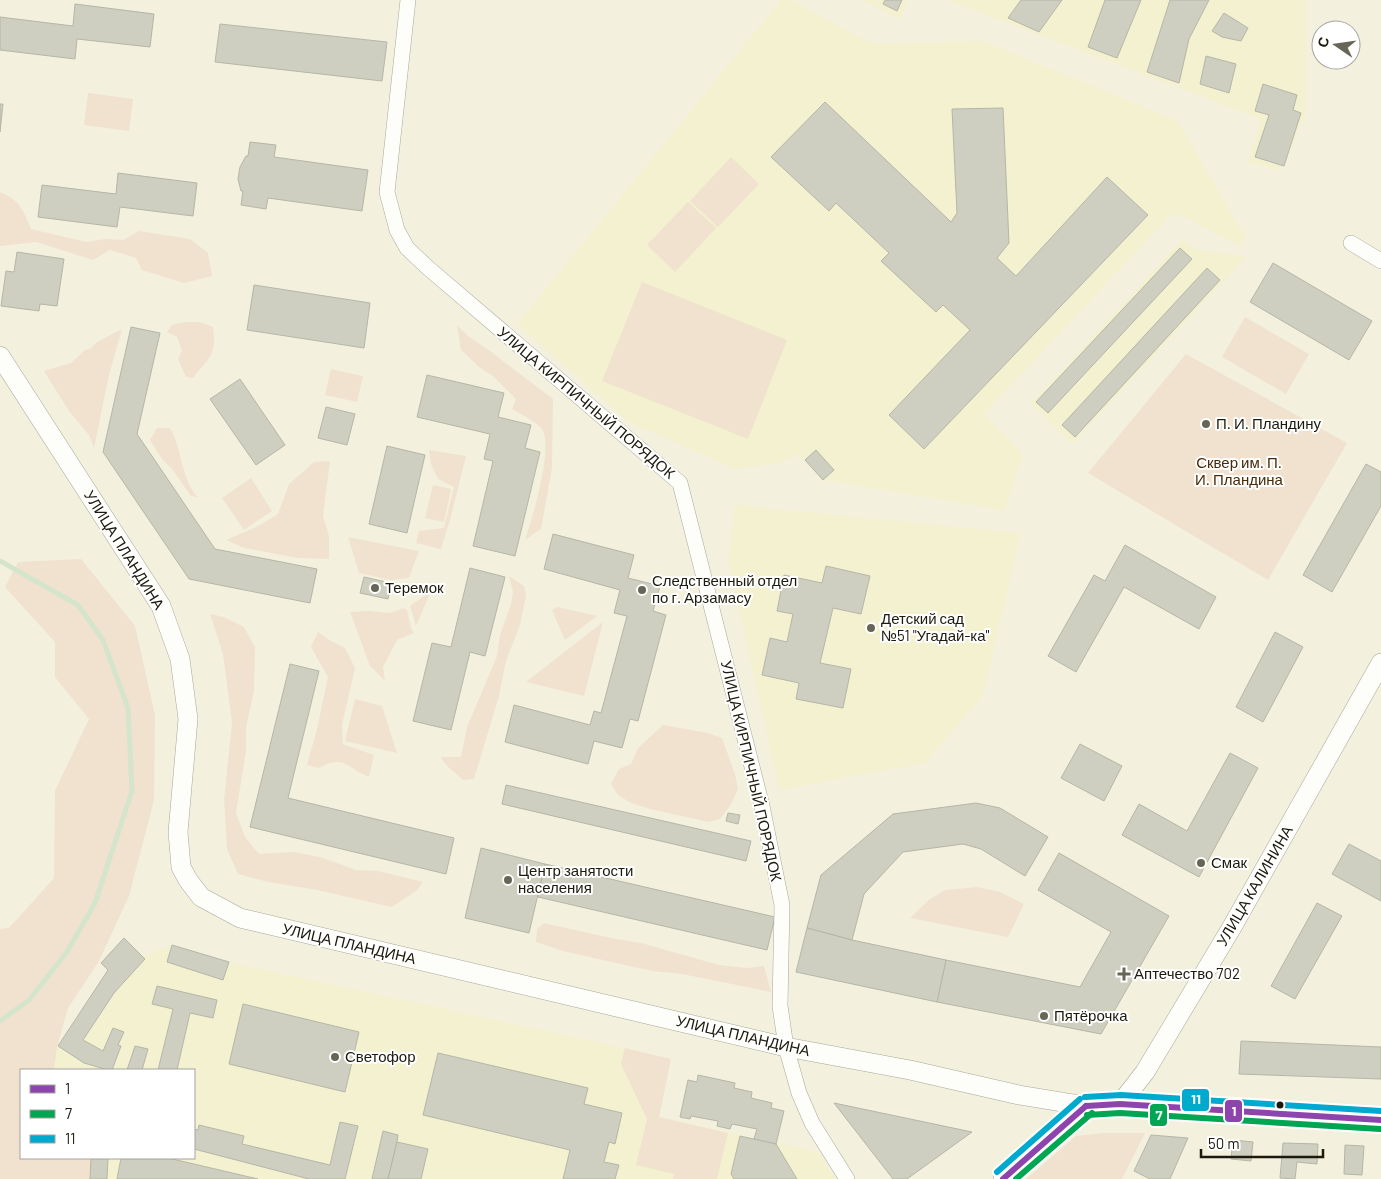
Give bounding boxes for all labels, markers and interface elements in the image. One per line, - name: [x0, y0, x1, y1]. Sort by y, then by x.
- north arrow: [1311, 20, 1361, 70]
- text: С: [1313, 35, 1332, 49]
- street label: УЛИЦА КИРПИЧНЫЙ ПОРЯДОК: [494, 323, 679, 482]
- place label: П. И. Пландину: [1216, 414, 1321, 432]
- marker: П. И. Пландину: [1200, 418, 1212, 430]
- park label: Сквер им. П. И. Пландина: [1195, 453, 1284, 488]
- street label: УЛИЦА ПЛАНДИНА: [81, 487, 169, 612]
- place label: Следственный отдел по г. Арзамасу: [652, 571, 797, 606]
- place label: Теремок: [385, 578, 444, 596]
- marker: Теремок: [369, 582, 381, 594]
- marker: Следственный отдел по г. Арзамасу: [636, 584, 648, 596]
- place label: Детский сад №51 "Угадай-ка": [881, 609, 990, 644]
- marker: Детский сад №51 "Угадай-ка": [865, 622, 877, 634]
- street label: УЛИЦА КИРПИЧНЫЙ ПОРЯДОК: [718, 659, 786, 883]
- street label: УЛИЦА КАЛИНИНА: [1212, 822, 1296, 949]
- place label: Смак: [1211, 853, 1247, 871]
- marker: Смак: [1195, 857, 1207, 869]
- place label: Центр занятости населения: [518, 861, 633, 896]
- marker: Центр занятости населения: [502, 874, 514, 886]
- street label: УЛИЦА ПЛАНДИНА: [280, 919, 418, 967]
- place label: Аптечество 702: [1134, 964, 1240, 982]
- marker: Аптечество 702: [1118, 968, 1130, 980]
- place label: Пятёрочка: [1054, 1006, 1128, 1024]
- marker: Пятёрочка: [1038, 1010, 1050, 1022]
- street label: УЛИЦА ПЛАНДИНА: [674, 1011, 812, 1059]
- place label: Светофор: [345, 1047, 416, 1065]
- marker: Светофор: [329, 1051, 341, 1063]
- legend: [20, 1069, 195, 1159]
- text: 1: [65, 1079, 70, 1097]
- line badge: 11: [1181, 1088, 1210, 1112]
- text: 11: [1191, 1090, 1201, 1107]
- line badge: 1: [1224, 1099, 1243, 1123]
- unlabelled marker: [1275, 1100, 1285, 1110]
- text: 1: [1232, 1102, 1237, 1119]
- line badge: 7: [1149, 1103, 1168, 1127]
- text: 7: [65, 1104, 72, 1122]
- text: 7: [1156, 1106, 1163, 1123]
- scale bar: [1201, 1126, 1324, 1158]
- text: 11: [65, 1129, 76, 1147]
- text: 50 m: [1208, 1134, 1240, 1152]

